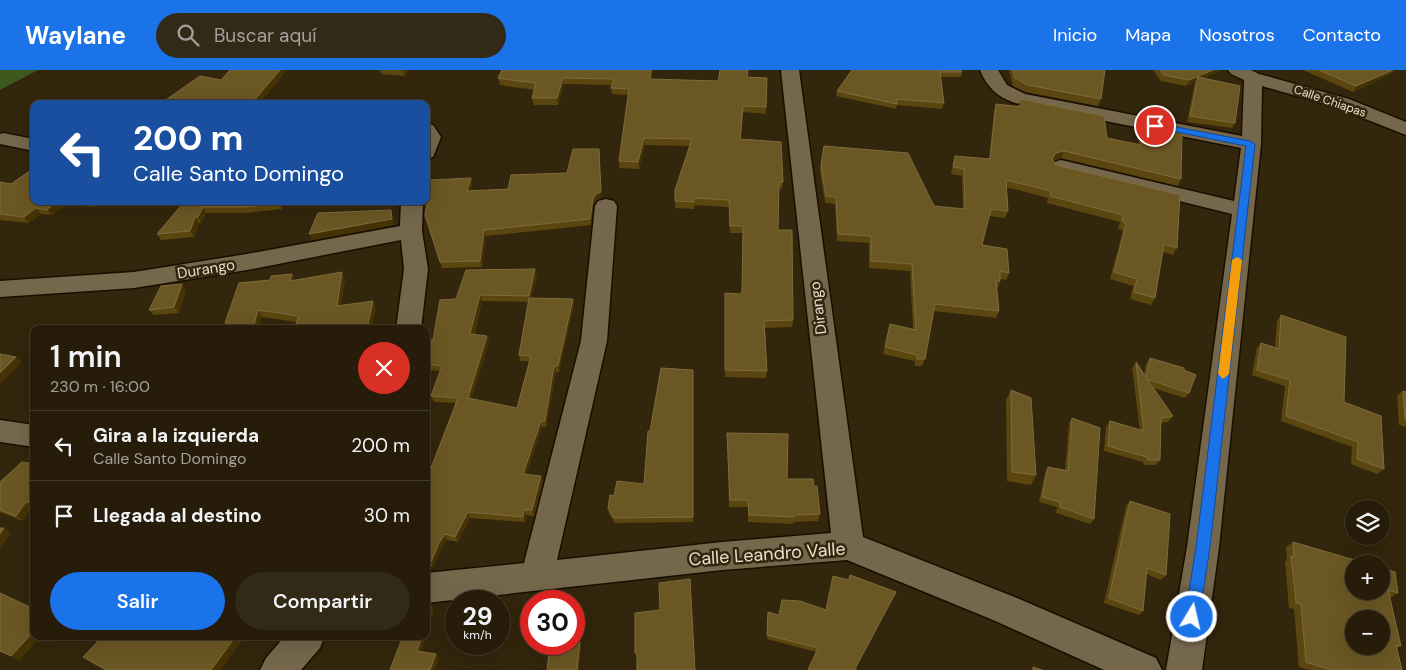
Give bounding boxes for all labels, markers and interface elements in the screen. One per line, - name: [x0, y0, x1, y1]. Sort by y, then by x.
- search box: [156, 13, 506, 58]
- text: Waylane: [25, 20, 126, 51]
- icon: search: [174, 21, 202, 49]
- text: Buscar aquí: [214, 23, 316, 48]
- text: Inicio: [1053, 23, 1097, 47]
- text: Mapa: [1125, 23, 1171, 47]
- text: Nosotros: [1199, 23, 1275, 47]
- text: Contacto: [1303, 23, 1381, 47]
- street label: Calle Chiapas: [1292, 81, 1368, 121]
- pin: [1134, 105, 1176, 147]
- icon: arrive: [1141, 112, 1169, 140]
- text: 200 m: [133, 115, 244, 161]
- icon: left: [50, 120, 115, 185]
- text: Calle Santo Domingo: [133, 159, 344, 188]
- street label: Durango: [176, 255, 236, 283]
- street label: Dirango: [805, 280, 831, 336]
- text: 1 min: [50, 337, 122, 376]
- button: close: [358, 342, 410, 394]
- text: 230 m · 16:00: [50, 376, 150, 397]
- text: Gira a la izquierda: [93, 423, 259, 448]
- icon: left: [50, 432, 78, 460]
- text: 200 m: [351, 433, 410, 458]
- text: Calle Santo Domingo: [93, 448, 247, 469]
- map controls: [1345, 500, 1390, 655]
- button: layers: [1345, 500, 1390, 545]
- icon: arrive: [50, 502, 78, 530]
- text: Llegada al destino: [93, 503, 262, 528]
- text: 30 m: [364, 503, 410, 528]
- street label: Calle Leandro Valle: [688, 537, 846, 571]
- button: +: [1345, 555, 1390, 600]
- button: Salir: [50, 572, 225, 630]
- button: Compartir: [235, 572, 410, 630]
- speed limit sign: 30: [520, 590, 585, 655]
- position arrow: [1165, 590, 1217, 642]
- text: 29: [462, 600, 493, 633]
- button: −: [1345, 610, 1390, 655]
- text: km/h: [463, 627, 492, 643]

